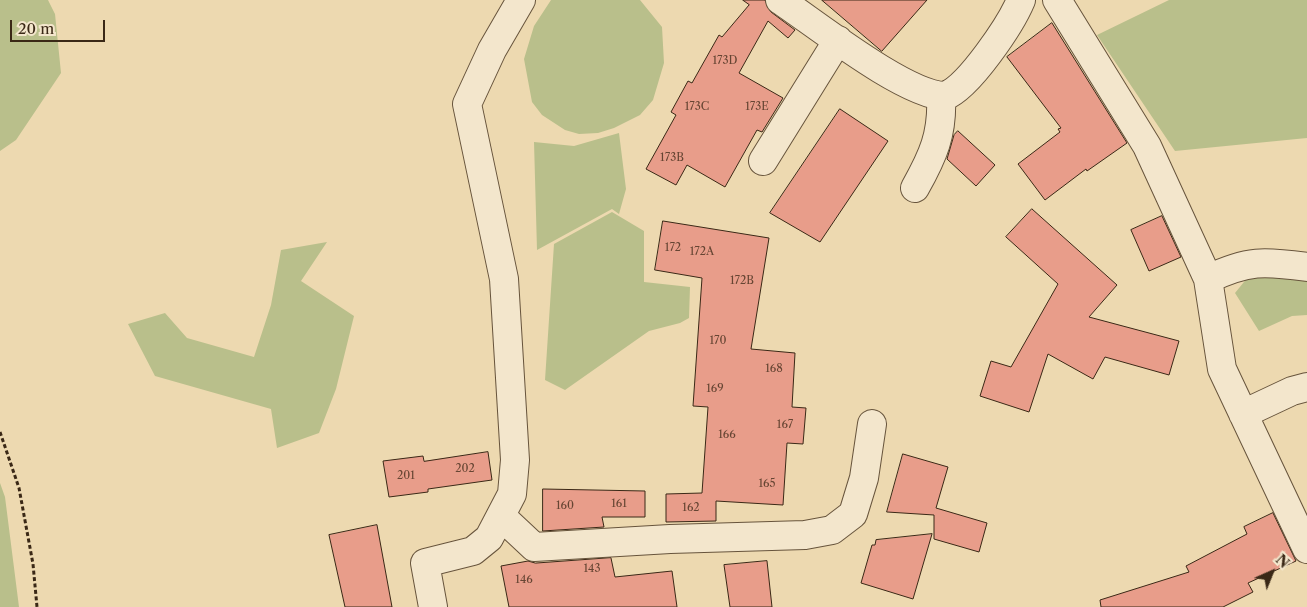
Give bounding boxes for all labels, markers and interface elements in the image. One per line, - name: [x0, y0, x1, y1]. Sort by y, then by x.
- scale bar: [12, 10, 108, 42]
- text: 20 m: [18, 19, 54, 38]
- house number: 173D: [712, 54, 738, 68]
- house number: 173C: [685, 100, 709, 114]
- house number: 173E: [745, 100, 769, 114]
- house number: 173B: [660, 151, 684, 165]
- house number: 172: [665, 241, 681, 255]
- house number: 172A: [690, 245, 714, 259]
- house number: 172B: [730, 274, 754, 288]
- house number: 170: [709, 334, 727, 348]
- house number: 168: [765, 362, 783, 376]
- house number: 169: [706, 382, 724, 396]
- house number: 167: [777, 418, 793, 432]
- house number: 166: [718, 428, 736, 442]
- house number: 202: [455, 462, 475, 476]
- house number: 201: [397, 469, 415, 483]
- house number: 165: [758, 477, 776, 491]
- house number: 161: [611, 497, 627, 511]
- house number: 160: [556, 499, 574, 513]
- house number: 162: [682, 501, 700, 515]
- north arrow: [1247, 547, 1297, 597]
- text: N: [1272, 551, 1293, 572]
- house number: 143: [583, 562, 601, 576]
- house number: 146: [515, 573, 533, 587]

